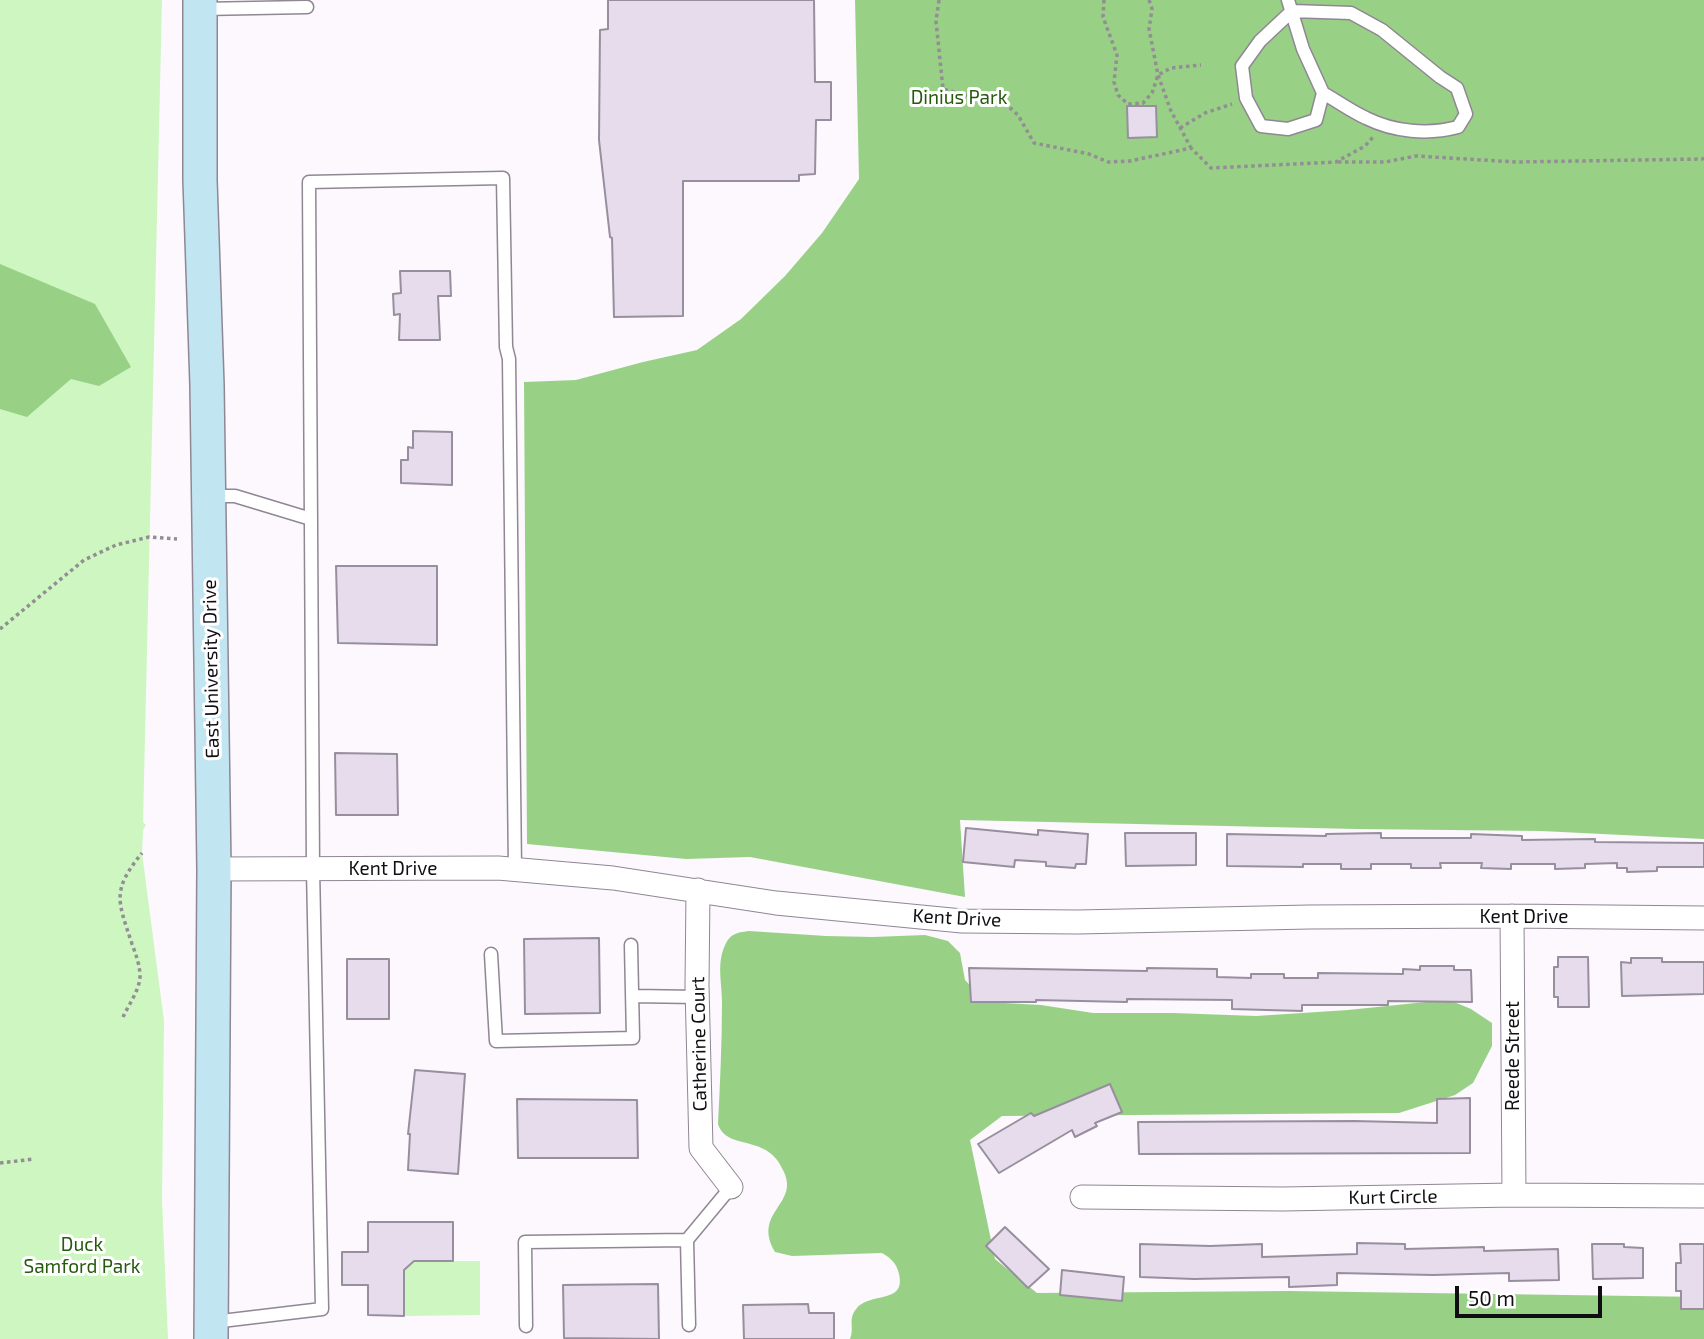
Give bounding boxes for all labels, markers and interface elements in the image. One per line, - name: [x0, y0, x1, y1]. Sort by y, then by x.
- park label: Dinius Park: [911, 87, 1007, 109]
- street label: East University Drive: [198, 579, 224, 759]
- street label: Kent Drive: [349, 858, 437, 880]
- street label: Kent Drive: [912, 904, 1002, 932]
- street label: Kent Drive: [1480, 906, 1568, 928]
- street label: Catherine Court: [686, 976, 712, 1112]
- street label: Reede Street: [1502, 1001, 1524, 1111]
- street label: Kurt Circle: [1348, 1185, 1438, 1209]
- park label: Duck Samford Park: [23, 1234, 141, 1278]
- scale bar: [1459, 1272, 1606, 1316]
- text: 50 m: [1468, 1285, 1515, 1310]

